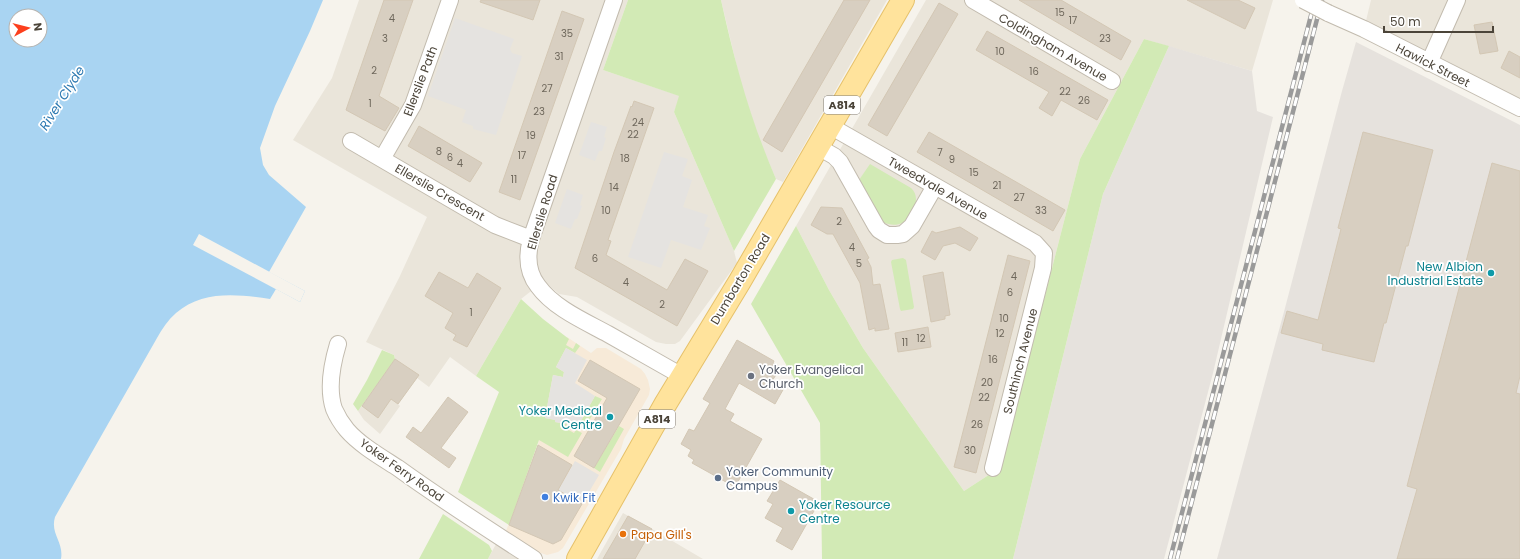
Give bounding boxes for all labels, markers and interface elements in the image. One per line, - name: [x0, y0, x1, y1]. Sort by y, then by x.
- house number: 15: [1055, 5, 1065, 20]
- north arrow: [8, 8, 48, 48]
- scale bar: [1384, 8, 1493, 34]
- street label: Coldingham Avenue: [995, 9, 1111, 85]
- house number: 4: [389, 11, 395, 26]
- house number: 17: [1069, 13, 1078, 28]
- text: 50 m: [1390, 13, 1421, 30]
- text: N: [29, 22, 46, 32]
- house number: 35: [561, 26, 573, 41]
- house number: 3: [382, 31, 388, 46]
- house number: 23: [1099, 31, 1111, 46]
- street label: Hawick Street: [1393, 39, 1473, 91]
- street label: Ellerslie Path: [399, 43, 441, 119]
- house number: 10: [995, 44, 1005, 59]
- house number: 31: [554, 49, 564, 64]
- water label: River Clyde: [35, 62, 89, 134]
- house number: 2: [371, 63, 377, 78]
- house number: 16: [1029, 64, 1039, 79]
- house number: 27: [541, 81, 553, 96]
- house number: 22: [1059, 84, 1071, 99]
- house number: 26: [1078, 93, 1090, 108]
- house number: 1: [368, 96, 372, 111]
- road number: A814: [824, 96, 860, 114]
- house number: 23: [533, 104, 545, 119]
- house number: 24: [632, 115, 644, 130]
- house number: 22: [627, 127, 639, 142]
- house number: 19: [526, 128, 536, 143]
- house number: 8: [436, 144, 442, 159]
- house number: 7: [937, 145, 943, 160]
- house number: 17: [518, 148, 527, 163]
- house number: 6: [447, 150, 453, 165]
- house number: 18: [620, 151, 630, 166]
- street label: Tweedvale Avenue: [885, 152, 991, 224]
- house number: 9: [949, 152, 955, 167]
- house number: 4: [457, 156, 463, 171]
- street label: Ellerslie Crescent: [392, 159, 488, 225]
- house number: 15: [969, 165, 979, 180]
- house number: 11: [511, 172, 517, 187]
- street label: Ellerslie Road: [522, 172, 562, 252]
- house number: 21: [993, 178, 1001, 193]
- house number: 14: [609, 180, 619, 195]
- house number: 27: [1013, 190, 1025, 205]
- house number: 10: [601, 203, 611, 218]
- house number: 33: [1035, 203, 1047, 218]
- house number: 2: [836, 214, 842, 229]
- street label: Dumbarton Road: [706, 230, 774, 328]
- house number: 4: [849, 240, 855, 255]
- house number: 6: [592, 251, 598, 266]
- house number: 5: [856, 256, 862, 271]
- place label: New Albion Industrial Estate: [1388, 258, 1483, 289]
- marker: New Albion Industrial Estate: [1486, 268, 1496, 278]
- house number: 4: [1011, 269, 1017, 284]
- house number: 4: [623, 275, 629, 290]
- house number: 6: [1007, 285, 1013, 300]
- house number: 2: [659, 297, 665, 312]
- house number: 1: [469, 305, 473, 320]
- street label: Southinch Avenue: [999, 306, 1041, 416]
- house number: 10: [999, 311, 1009, 326]
- house number: 12: [996, 326, 1005, 341]
- house number: 12: [917, 331, 926, 346]
- house number: 11: [902, 335, 908, 350]
- house number: 16: [988, 352, 998, 367]
- place label: Yoker Evangelical Church: [759, 361, 864, 392]
- marker: Yoker Evangelical Church: [746, 371, 756, 381]
- house number: 20: [981, 375, 993, 390]
- house number: 22: [978, 390, 990, 405]
- place label: Yoker Medical Centre: [519, 402, 602, 433]
- road number: A814: [639, 410, 675, 428]
- marker: Yoker Medical Centre: [605, 412, 615, 422]
- house number: 26: [971, 417, 983, 432]
- street label: Yoker Ferry Road: [356, 434, 448, 506]
- house number: 30: [964, 443, 976, 458]
- place label: Yoker Community Campus: [726, 463, 833, 494]
- marker: Yoker Community Campus: [713, 473, 723, 483]
- place label: Kwik Fit: [553, 489, 596, 506]
- marker: Kwik Fit: [540, 492, 550, 502]
- place label: Yoker Resource Centre: [799, 496, 891, 527]
- marker: Yoker Resource Centre: [786, 506, 796, 516]
- place label: Papa Gill's: [631, 526, 692, 543]
- marker: Papa Gill's: [618, 529, 628, 539]

